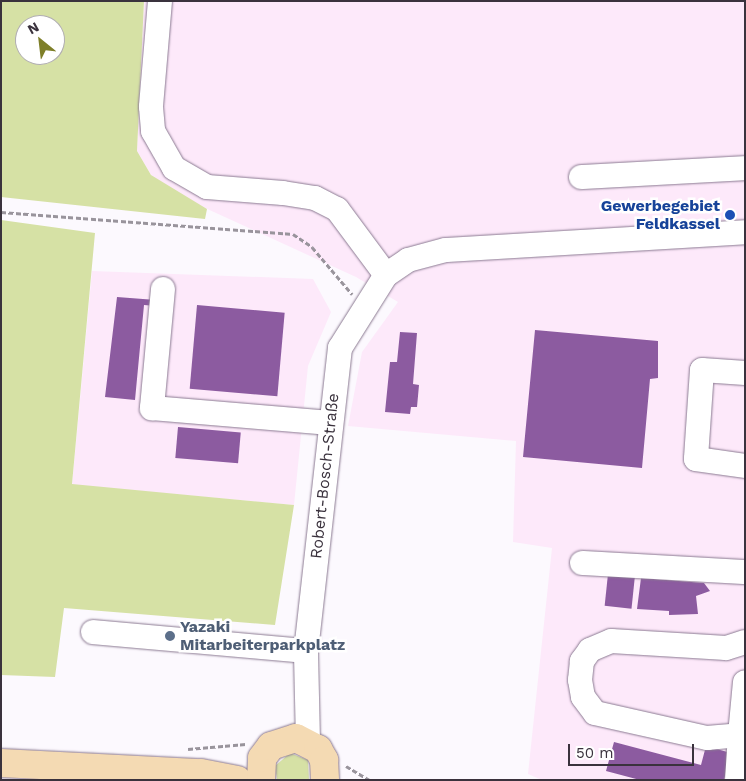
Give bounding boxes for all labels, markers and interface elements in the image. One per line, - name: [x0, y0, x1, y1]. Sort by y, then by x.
- north arrow: [15, 15, 65, 65]
- text: N: [25, 18, 42, 37]
- place label: Gewerbegebiet Feldkassel: [601, 196, 720, 234]
- marker: Gewerbegebiet Feldkassel: [724, 209, 736, 221]
- street label: Robert-Bosch-Straße: [307, 392, 343, 560]
- place label: Yazaki Mitarbeiterparkplatz: [180, 617, 345, 655]
- marker: Yazaki Mitarbeiterparkplatz: [164, 630, 176, 642]
- scale bar: [571, 734, 697, 766]
- text: 50 m: [576, 744, 613, 762]

